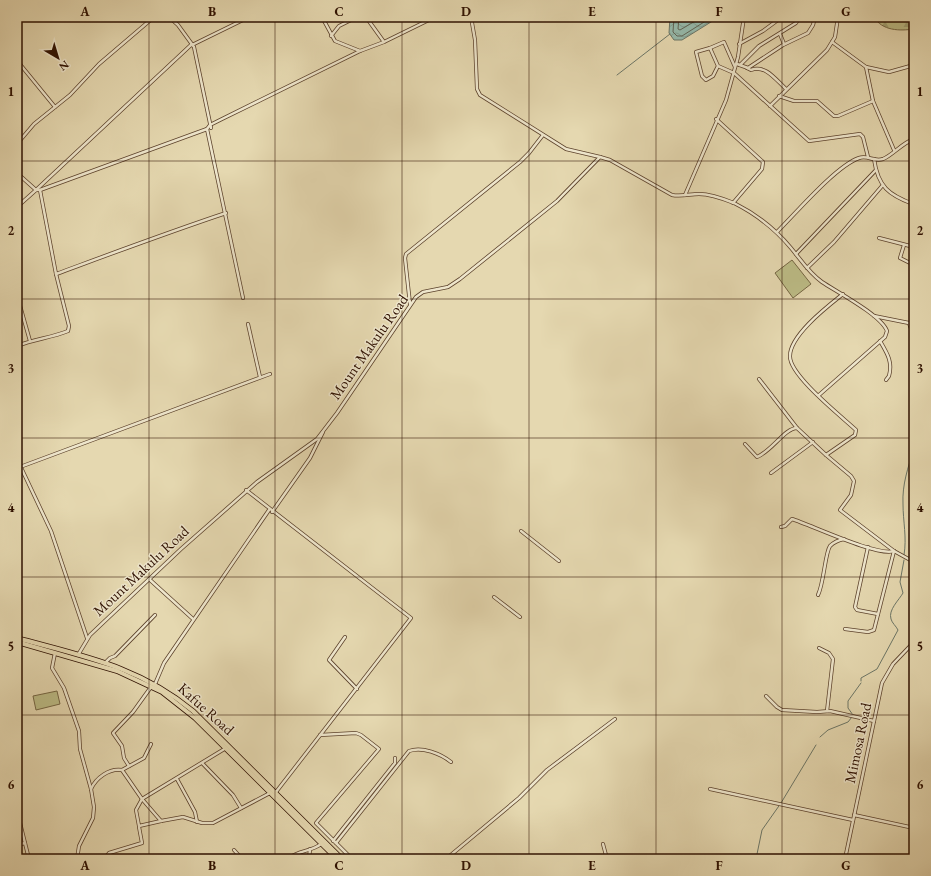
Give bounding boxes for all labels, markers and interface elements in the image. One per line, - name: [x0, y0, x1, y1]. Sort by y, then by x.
- text: A: [79, 3, 90, 20]
- text: B: [208, 3, 216, 20]
- text: C: [334, 3, 344, 20]
- text: D: [461, 3, 471, 20]
- text: E: [588, 3, 596, 20]
- text: F: [715, 3, 723, 20]
- text: G: [841, 3, 851, 20]
- north arrow: [38, 38, 78, 78]
- text: N: [56, 58, 72, 74]
- text: 1: [8, 83, 15, 100]
- text: 1: [917, 83, 924, 100]
- text: 2: [8, 222, 15, 239]
- text: 2: [917, 222, 924, 239]
- street label: Mount Makulu Road: [325, 290, 412, 403]
- text: 3: [8, 360, 15, 377]
- text: 3: [917, 360, 924, 377]
- text: 4: [8, 499, 15, 516]
- text: 4: [917, 499, 924, 516]
- street label: Mount Makulu Road: [89, 521, 193, 620]
- text: 5: [8, 638, 14, 655]
- text: 5: [917, 638, 923, 655]
- street label: Kafue Road: [174, 678, 239, 739]
- street label: Mimosa Road: [840, 701, 875, 785]
- text: 6: [8, 776, 15, 793]
- text: 6: [917, 776, 924, 793]
- text: A: [79, 857, 90, 874]
- text: B: [208, 857, 216, 874]
- text: C: [334, 857, 344, 874]
- text: D: [461, 857, 471, 874]
- text: E: [588, 857, 596, 874]
- text: F: [715, 857, 723, 874]
- text: G: [841, 857, 851, 874]

